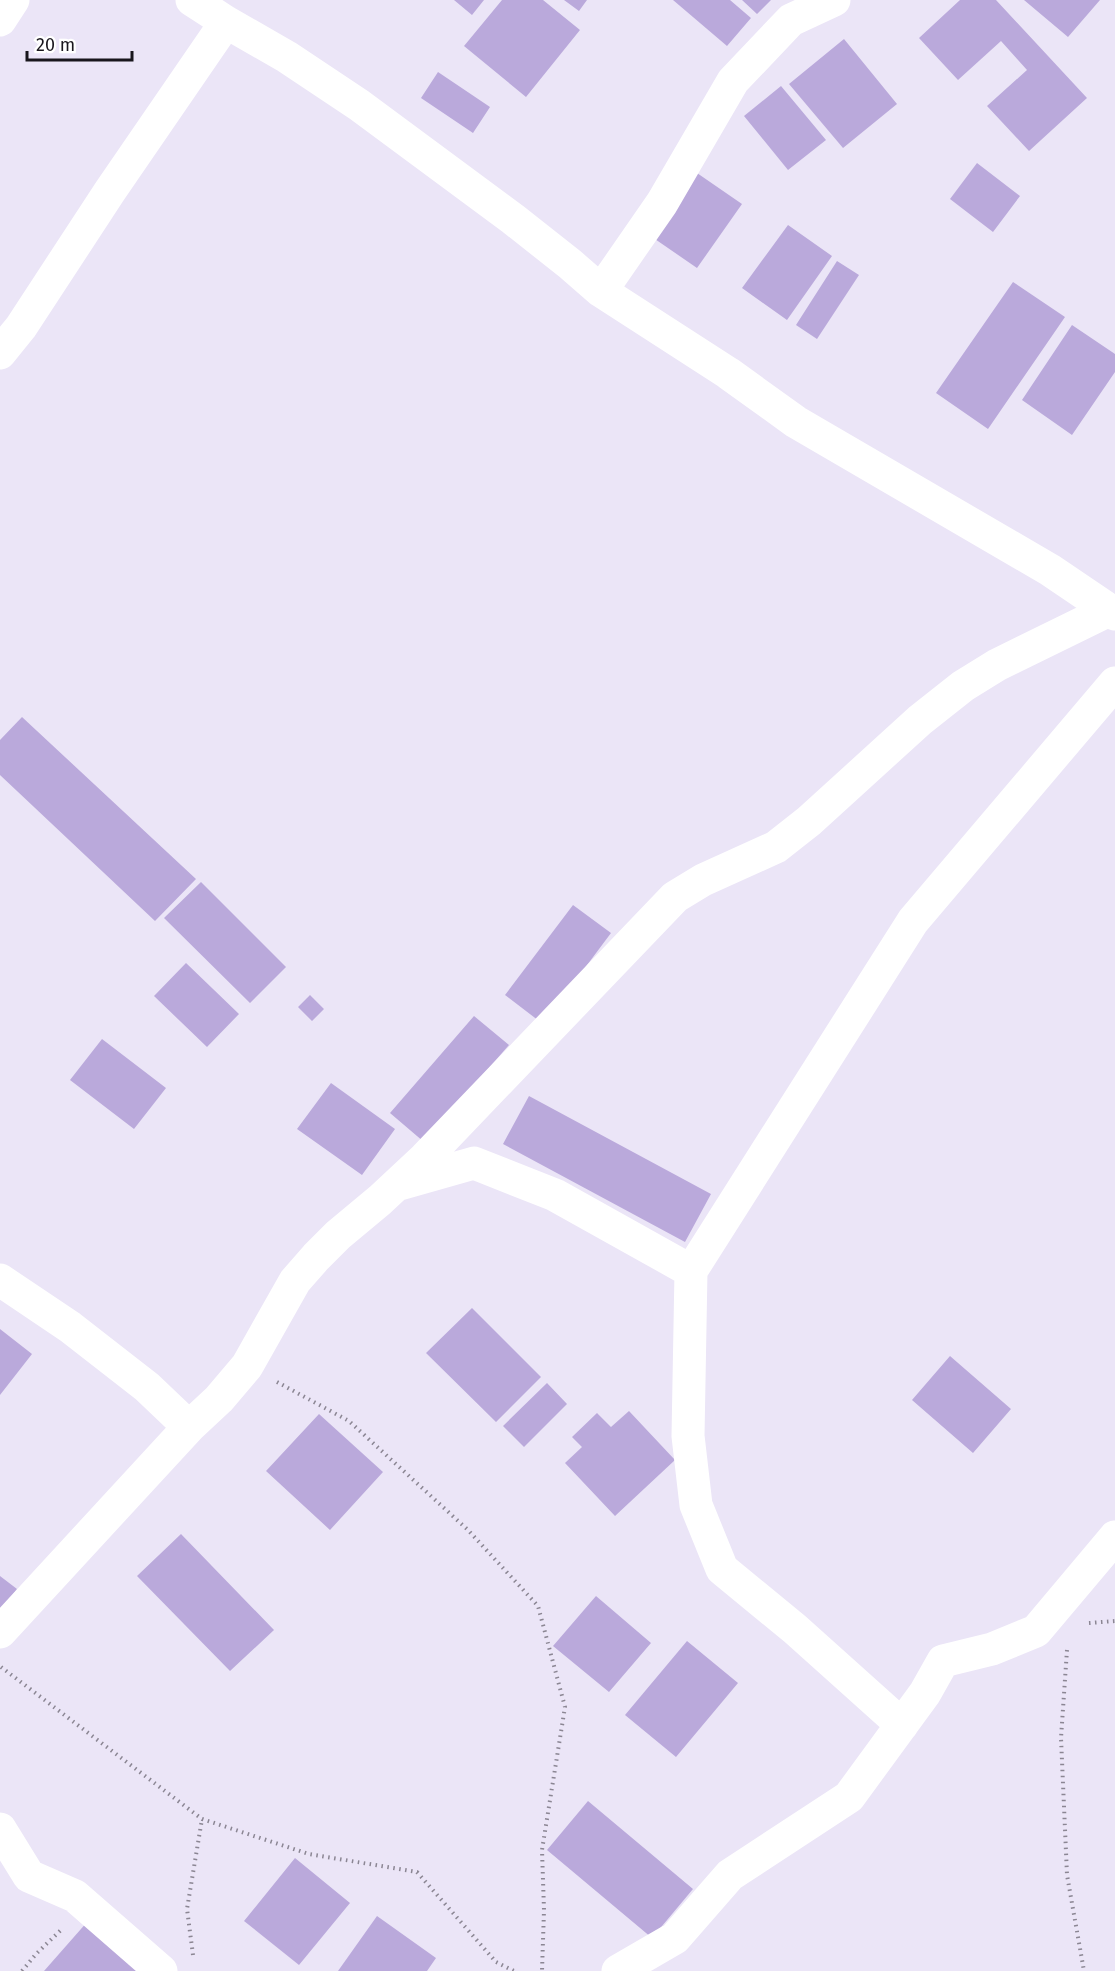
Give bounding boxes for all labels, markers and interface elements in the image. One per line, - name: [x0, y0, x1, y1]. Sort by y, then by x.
- scale bar: [27, 24, 132, 62]
- text: 20 m: [36, 34, 75, 56]

